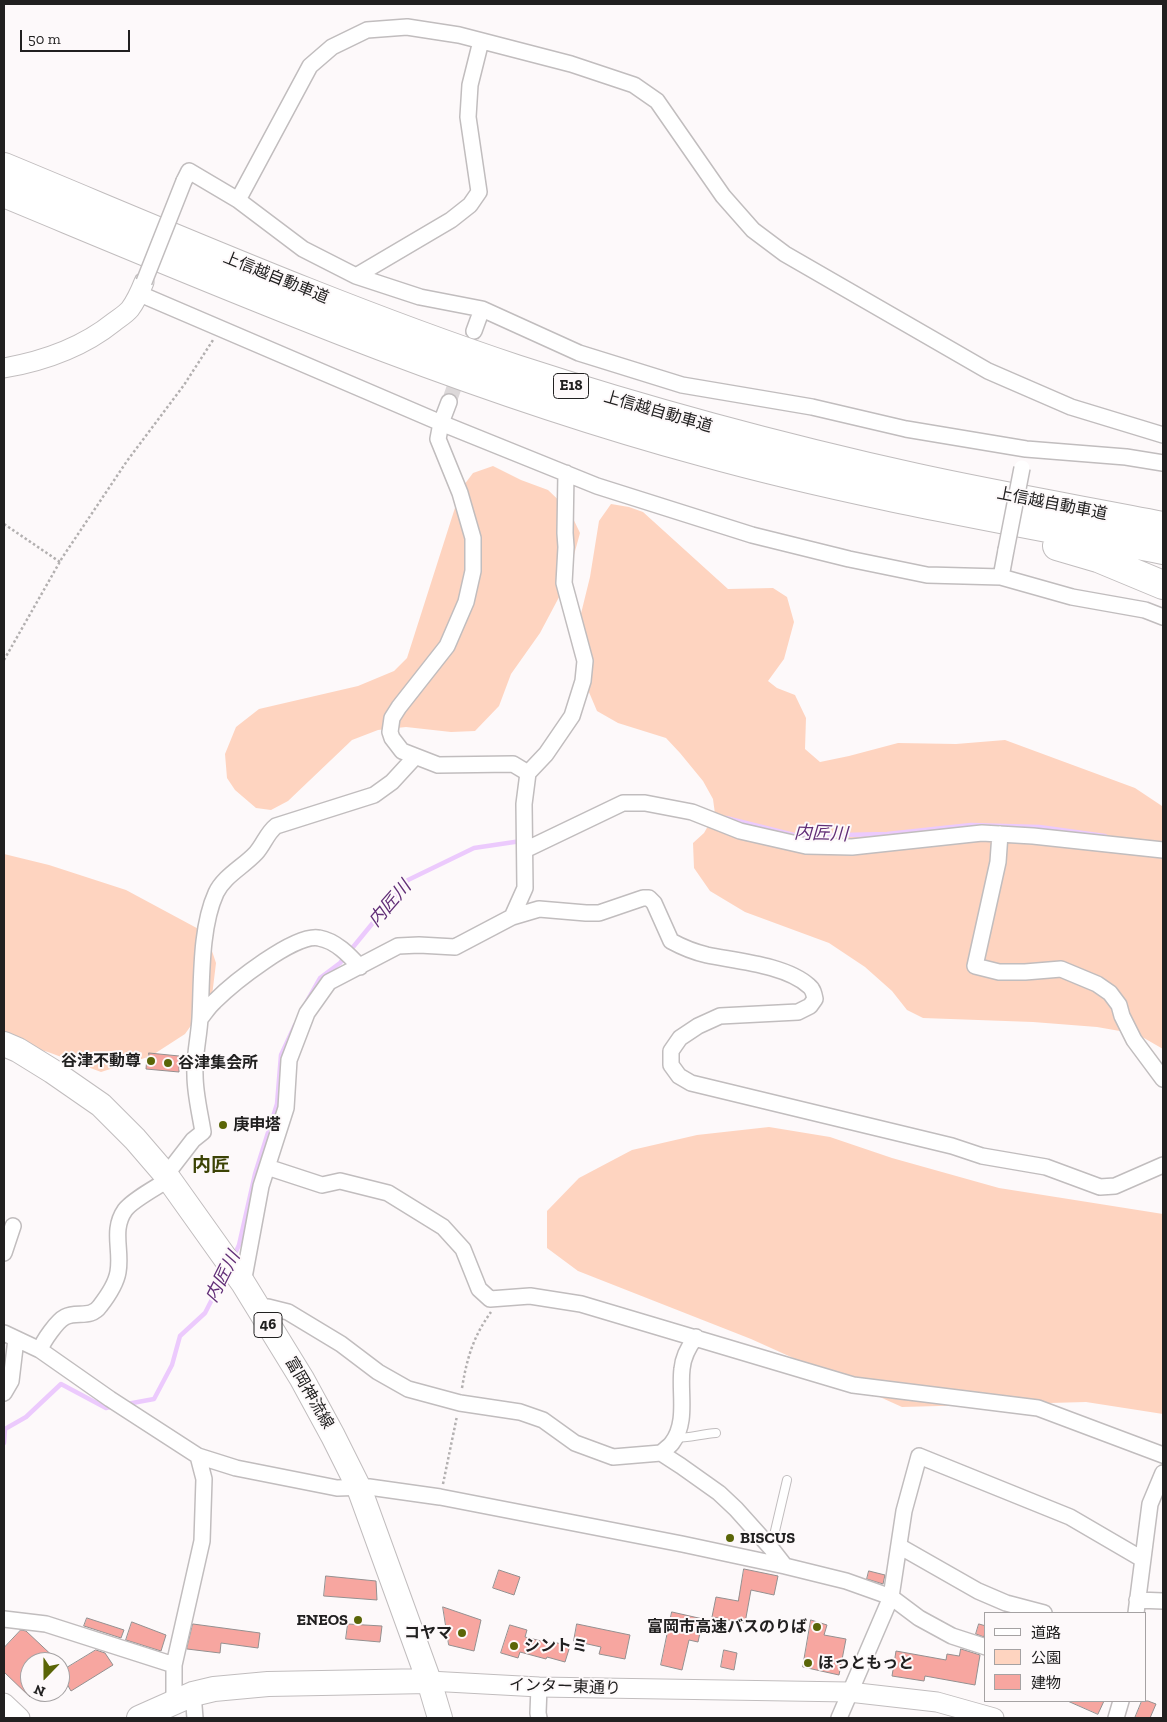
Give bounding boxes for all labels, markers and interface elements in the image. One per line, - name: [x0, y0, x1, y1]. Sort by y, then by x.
- scale bar: [22, 20, 132, 52]
- text: 50 m: [28, 30, 61, 48]
- street label: 上信越自動車道: [220, 248, 332, 308]
- road number: E18: [554, 374, 588, 398]
- street label: 上信越自動車道: [602, 387, 714, 437]
- street label: 上信越自動車道: [995, 484, 1109, 524]
- water label: 内匠川: [794, 822, 848, 846]
- water label: 内匠川: [364, 877, 416, 931]
- place label: 谷津不動尊: [61, 1051, 141, 1071]
- place label: 谷津集会所: [178, 1053, 258, 1073]
- marker: 谷津不動尊: [145, 1055, 157, 1067]
- marker: 谷津集会所: [162, 1057, 174, 1069]
- place label: 庚申塔: [233, 1115, 281, 1135]
- marker: 庚申塔: [217, 1119, 229, 1131]
- district label: 内匠: [192, 1155, 230, 1177]
- water label: 内匠川: [201, 1248, 245, 1306]
- road number: 46: [254, 1312, 282, 1338]
- street label: 富岡神流線: [281, 1354, 337, 1432]
- place label: BISCUS: [740, 1528, 795, 1548]
- marker: BISCUS: [724, 1532, 736, 1544]
- place label: ENEOS: [297, 1610, 348, 1630]
- legend: [984, 1612, 1147, 1702]
- marker: ENEOS: [352, 1614, 364, 1626]
- place label: 富岡市高速バスのりば: [647, 1617, 807, 1637]
- marker: 富岡市高速バスのりば: [811, 1621, 823, 1633]
- place label: コヤマ: [404, 1623, 452, 1643]
- text: 道路: [1031, 1624, 1061, 1642]
- marker: コヤマ: [456, 1627, 468, 1639]
- place label: シントミ: [524, 1636, 588, 1656]
- marker: シントミ: [508, 1640, 520, 1652]
- text: 公園: [1031, 1649, 1061, 1667]
- north arrow: [20, 1652, 70, 1702]
- place label: ほっともっと: [818, 1653, 914, 1673]
- marker: ほっともっと: [802, 1657, 814, 1669]
- text: 建物: [1031, 1674, 1061, 1692]
- street label: インター東通り: [509, 1675, 621, 1699]
- text: N: [31, 1681, 48, 1700]

